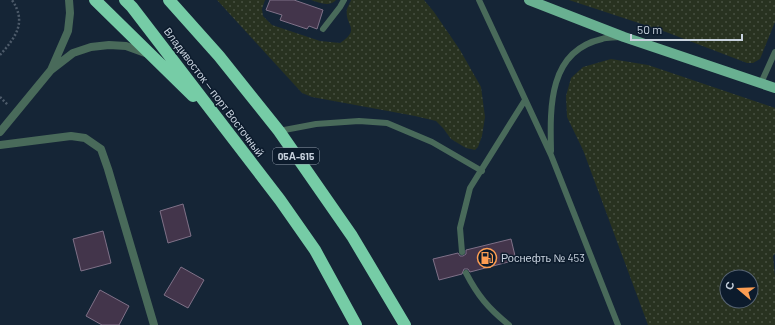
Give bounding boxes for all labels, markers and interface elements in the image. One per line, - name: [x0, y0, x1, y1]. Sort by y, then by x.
- scale bar: [631, 16, 742, 42]
- text: 50 m: [637, 22, 662, 36]
- street label: Владивосток — порт Восточный: [162, 25, 267, 159]
- road number: 05А-615: [273, 148, 319, 164]
- fuel station icon: Роснефть № 453: [476, 247, 498, 269]
- place label: Роснефть № 453: [501, 251, 585, 264]
- north arrow: [719, 269, 759, 309]
- text: С: [722, 280, 737, 291]

